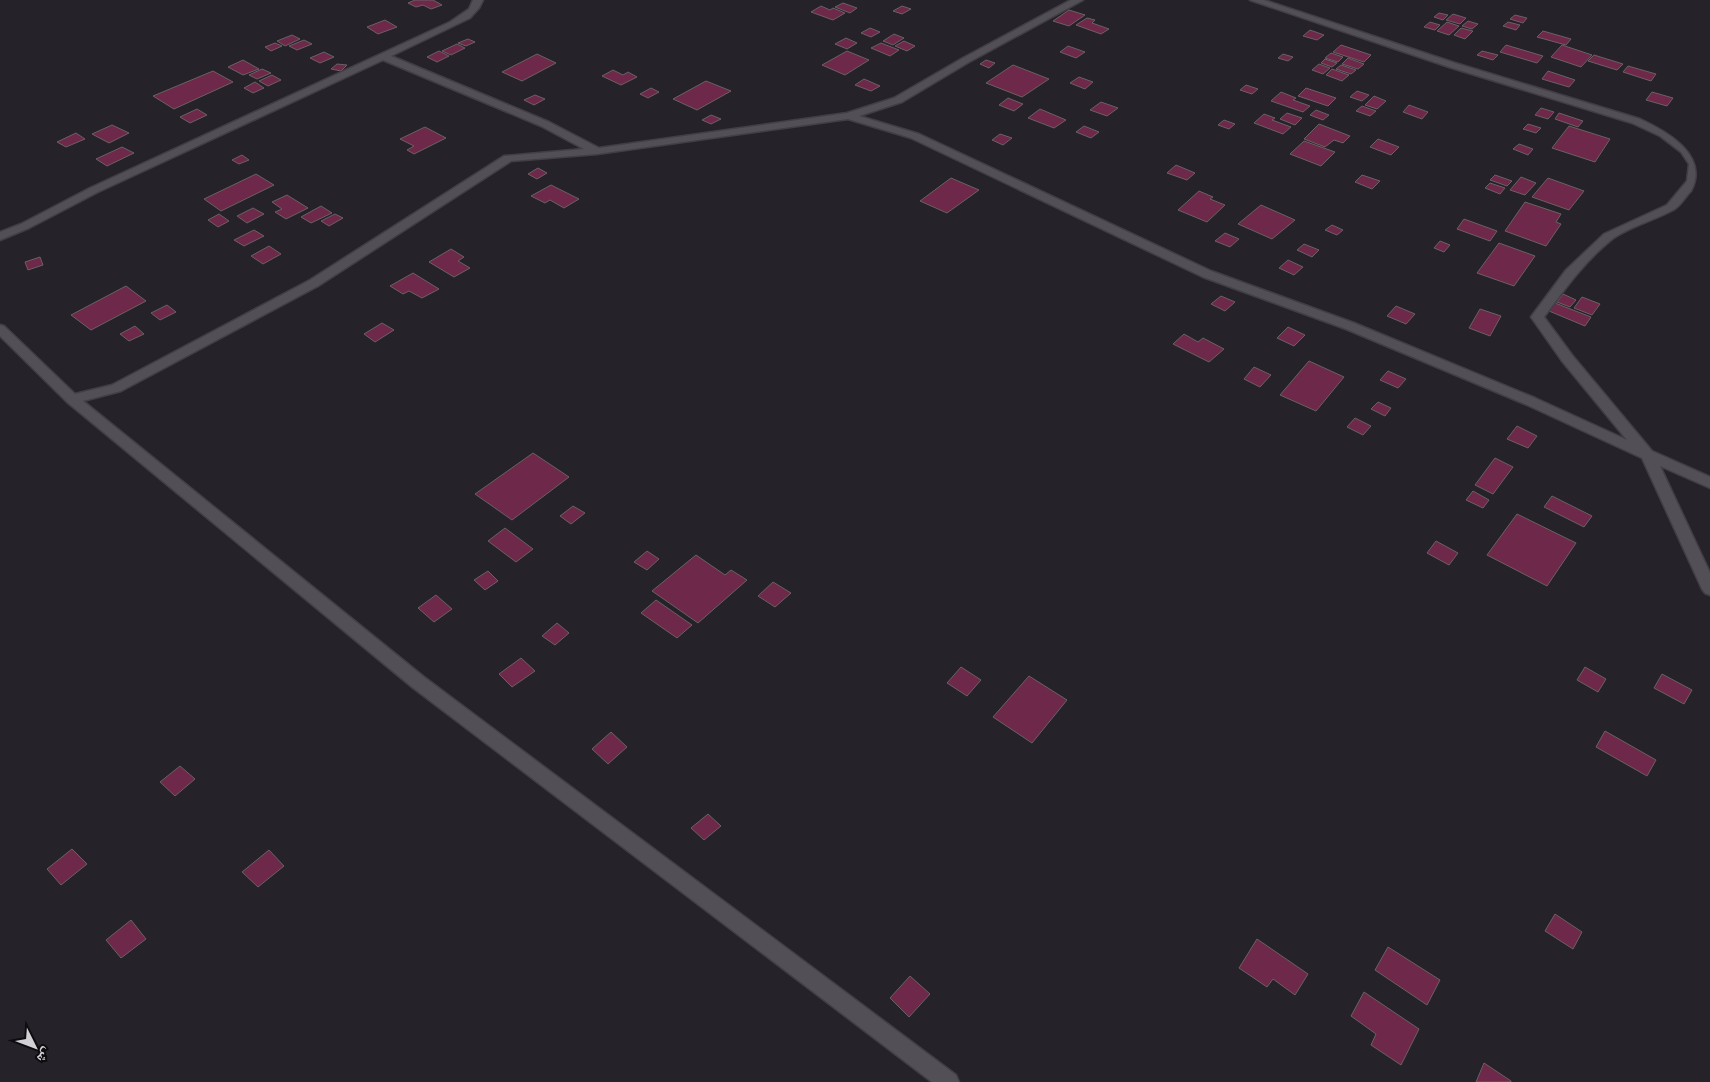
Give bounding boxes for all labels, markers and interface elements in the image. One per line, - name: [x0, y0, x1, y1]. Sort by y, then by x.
- north arrow: [10, 1022, 60, 1072]
- text: ش: [33, 1044, 56, 1067]

